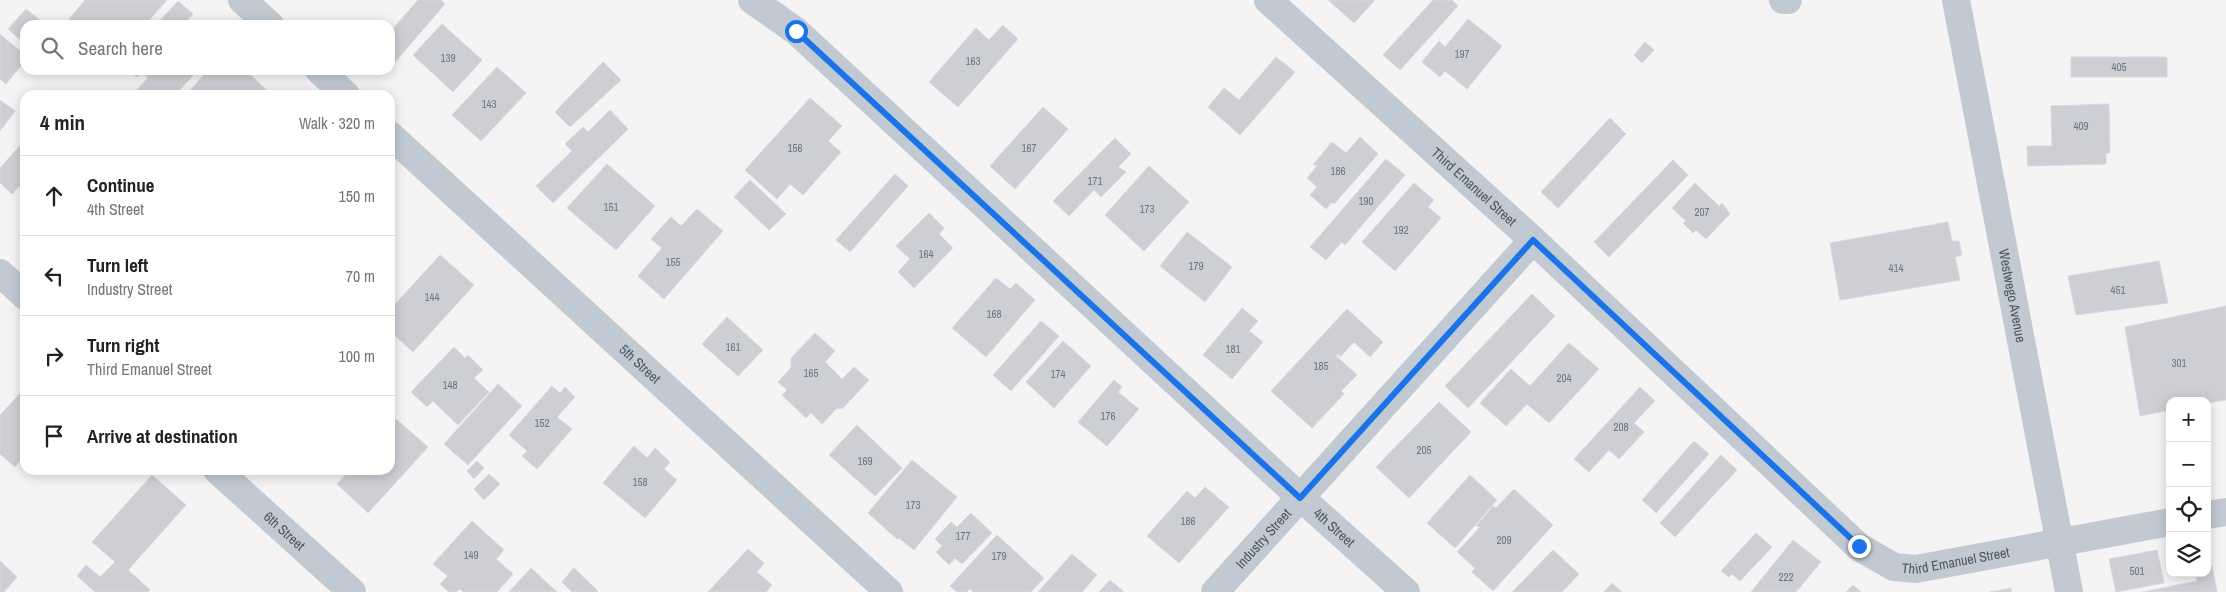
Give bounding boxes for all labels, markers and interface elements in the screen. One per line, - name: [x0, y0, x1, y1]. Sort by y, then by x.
- search box: [20, 20, 395, 75]
- route start: [785, 20, 808, 43]
- icon: search: [38, 34, 66, 62]
- text: Search here: [78, 35, 163, 61]
- house number: 197: [1454, 47, 1470, 61]
- house number: 139: [440, 51, 456, 65]
- house number: 163: [965, 54, 981, 68]
- house number: 405: [2111, 60, 2127, 74]
- house number: 143: [481, 97, 497, 111]
- text: 4 min: [40, 108, 85, 137]
- text: Walk · 320 m: [299, 112, 375, 134]
- house number: 409: [2073, 119, 2089, 133]
- house number: 156: [787, 141, 803, 155]
- house number: 167: [1021, 141, 1037, 155]
- street label: Third Emanuel Street: [1428, 143, 1521, 230]
- house number: 186: [1330, 164, 1346, 178]
- text: Continue: [87, 172, 155, 198]
- house number: 171: [1087, 174, 1103, 188]
- icon: ahead: [40, 182, 68, 210]
- text: 150 m: [339, 185, 375, 207]
- house number: 190: [1358, 194, 1374, 208]
- text: 4th Street: [87, 198, 144, 220]
- house number: 151: [603, 200, 619, 214]
- house number: 173: [1139, 202, 1155, 216]
- house number: 207: [1694, 205, 1710, 219]
- house number: 192: [1393, 223, 1409, 237]
- house number: 164: [918, 247, 934, 261]
- street label: Westwego Avenue: [1995, 247, 2030, 344]
- text: Turn left: [87, 252, 148, 278]
- house number: 155: [665, 255, 681, 269]
- house number: 179: [1188, 259, 1204, 273]
- house number: 414: [1888, 261, 1904, 275]
- icon: left: [40, 262, 68, 290]
- text: 70 m: [346, 265, 375, 287]
- text: Industry Street: [87, 278, 172, 300]
- house number: 451: [2110, 283, 2126, 297]
- house number: 144: [424, 290, 440, 304]
- house number: 168: [986, 307, 1002, 321]
- text: Turn right: [87, 332, 159, 358]
- street label: 5th Street: [616, 340, 664, 387]
- house number: 161: [725, 340, 741, 354]
- icon: right: [40, 342, 68, 370]
- house number: 181: [1225, 342, 1241, 356]
- text: 100 m: [339, 345, 375, 367]
- house number: 301: [2171, 356, 2187, 370]
- text: Third Emanuel Street: [87, 358, 212, 380]
- house number: 185: [1313, 359, 1329, 373]
- house number: 165: [803, 366, 819, 380]
- house number: 174: [1050, 367, 1066, 381]
- house number: 204: [1556, 371, 1572, 385]
- house number: 148: [442, 378, 458, 392]
- map controls: [2166, 397, 2211, 577]
- button: +: [2166, 397, 2211, 442]
- house number: 176: [1100, 409, 1116, 423]
- house number: 152: [534, 416, 550, 430]
- house number: 208: [1613, 420, 1629, 434]
- icon: arrive: [40, 422, 68, 450]
- text: Arrive at destination: [87, 423, 238, 449]
- button: −: [2166, 442, 2211, 487]
- house number: 205: [1416, 443, 1432, 457]
- house number: 169: [857, 454, 873, 468]
- house number: 158: [632, 475, 648, 489]
- button: locate: [2166, 487, 2211, 532]
- house number: 173: [905, 498, 921, 512]
- street label: 4th Street: [1309, 504, 1359, 551]
- street label: Industry Street: [1232, 505, 1295, 572]
- street label: 6th Street: [260, 508, 309, 554]
- house number: 186: [1180, 514, 1196, 528]
- house number: 177: [955, 529, 971, 543]
- button: layers: [2166, 532, 2211, 577]
- house number: 209: [1496, 533, 1512, 547]
- route end: [1848, 535, 1871, 558]
- street label: Third Emanuel Street: [1901, 543, 2011, 578]
- house number: 149: [463, 548, 479, 562]
- house number: 179: [991, 549, 1007, 563]
- house number: 501: [2129, 564, 2145, 578]
- house number: 222: [1778, 570, 1794, 584]

